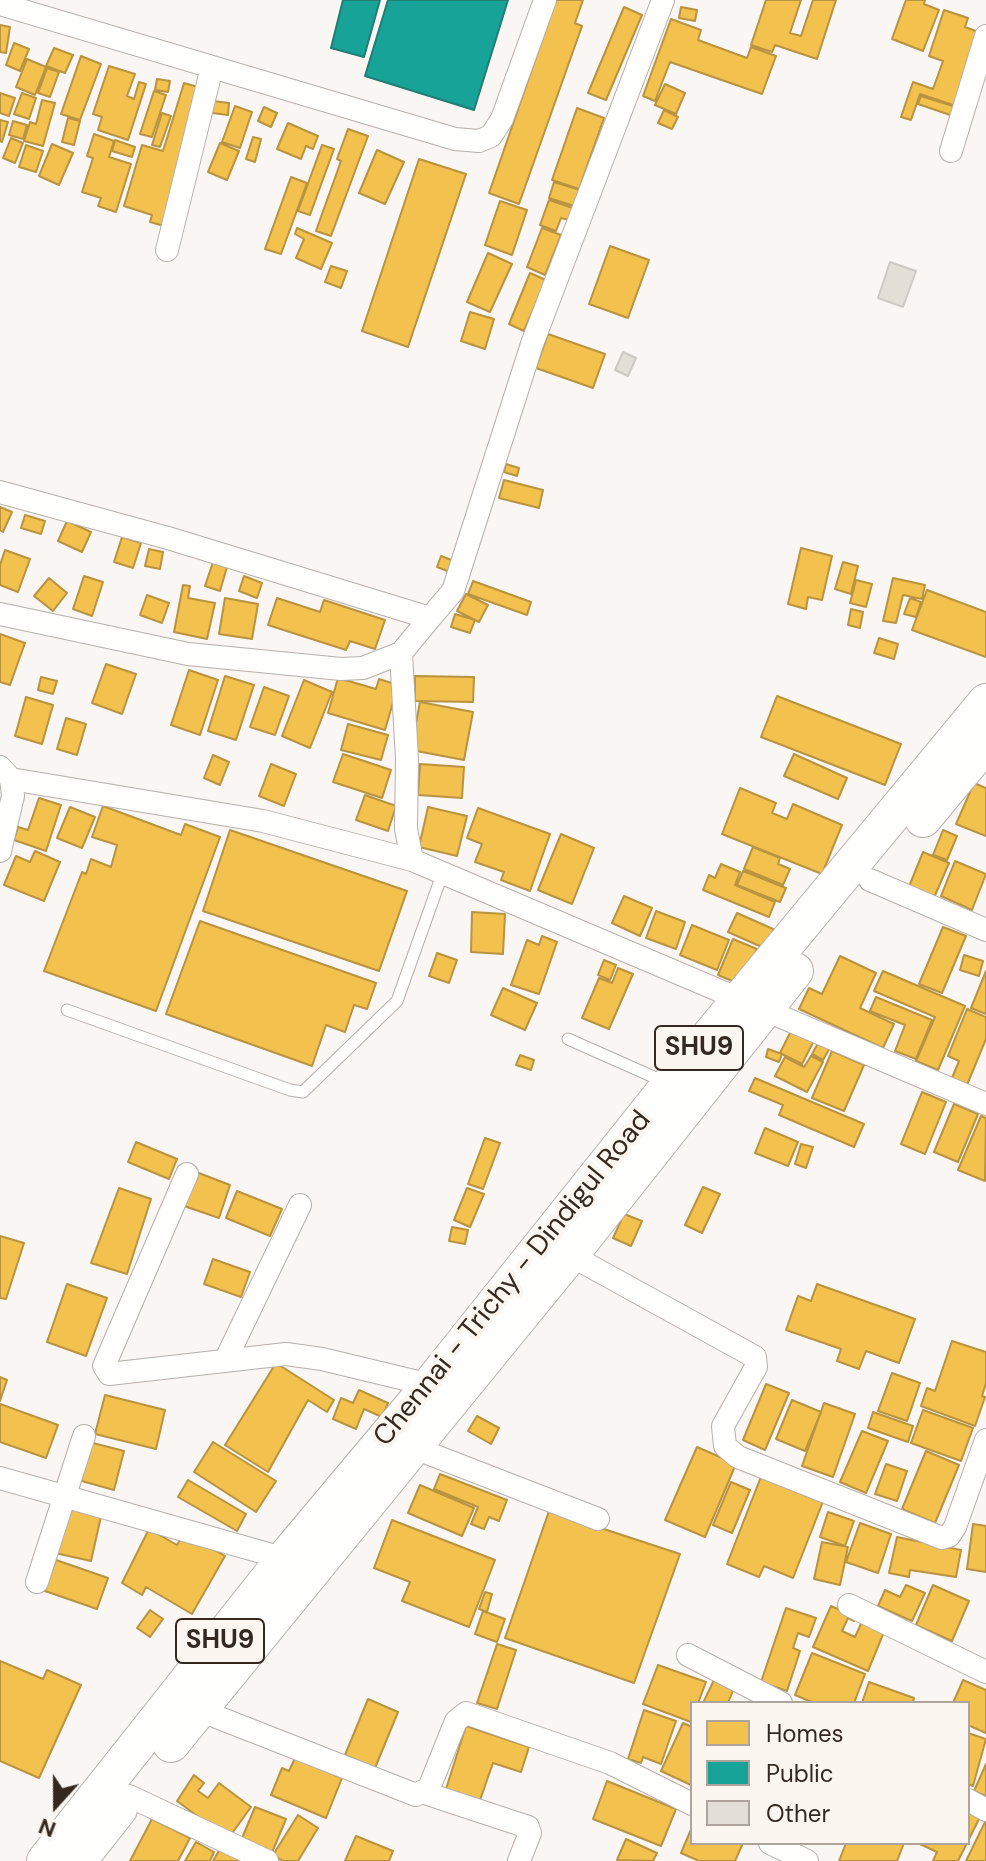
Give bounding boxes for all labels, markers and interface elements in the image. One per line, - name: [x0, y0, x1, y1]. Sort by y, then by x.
- road number: SHU9: [655, 1026, 743, 1070]
- street label: Chennai - Trichy - Dindigul Road: [367, 1105, 659, 1453]
- road number: SHU9: [176, 1619, 264, 1663]
- legend: [690, 1701, 970, 1845]
- text: Homes: [766, 1718, 844, 1749]
- text: Public: [766, 1758, 834, 1789]
- north arrow: [16, 1765, 96, 1845]
- text: Other: [766, 1798, 830, 1829]
- text: N: [35, 1811, 60, 1844]

